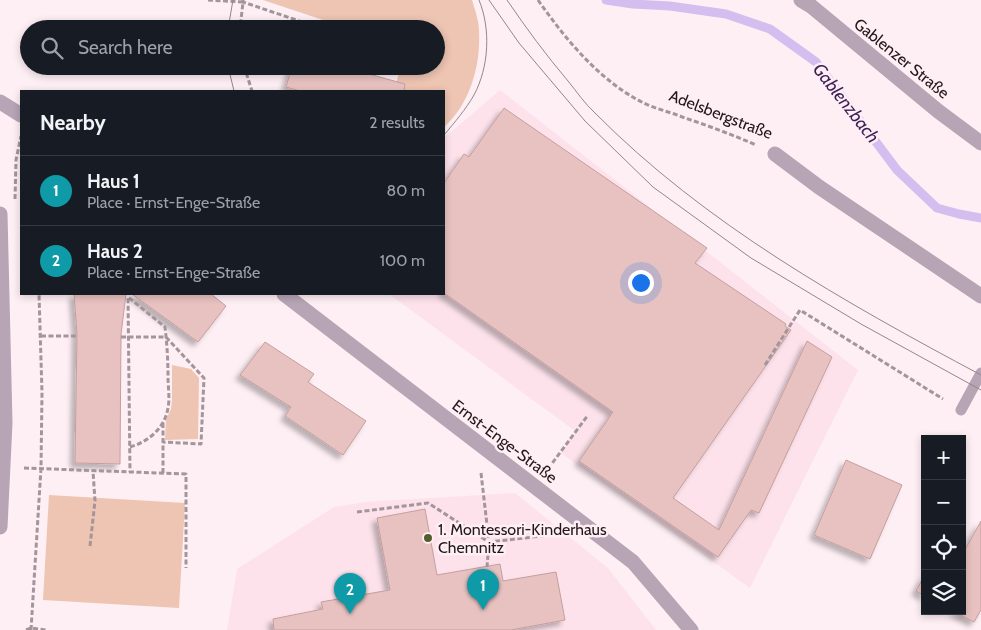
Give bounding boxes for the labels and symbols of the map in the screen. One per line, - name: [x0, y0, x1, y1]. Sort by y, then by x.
- street label: Gablenzer Straße: [850, 14, 953, 103]
- water label: Gablenzbach: [808, 59, 884, 147]
- street label: Adelsbergstraße: [666, 86, 775, 143]
- your location: [628, 270, 654, 296]
- street label: Ernst-Enge-Straße: [449, 396, 561, 487]
- place label: 1. Montessori-Kinderhaus Chemnitz: [438, 520, 607, 557]
- marker: 1. Montessori-Kinderhaus Chemnitz: [422, 532, 434, 544]
- pin: 1: [467, 569, 499, 610]
- pin: 2: [334, 573, 366, 614]

